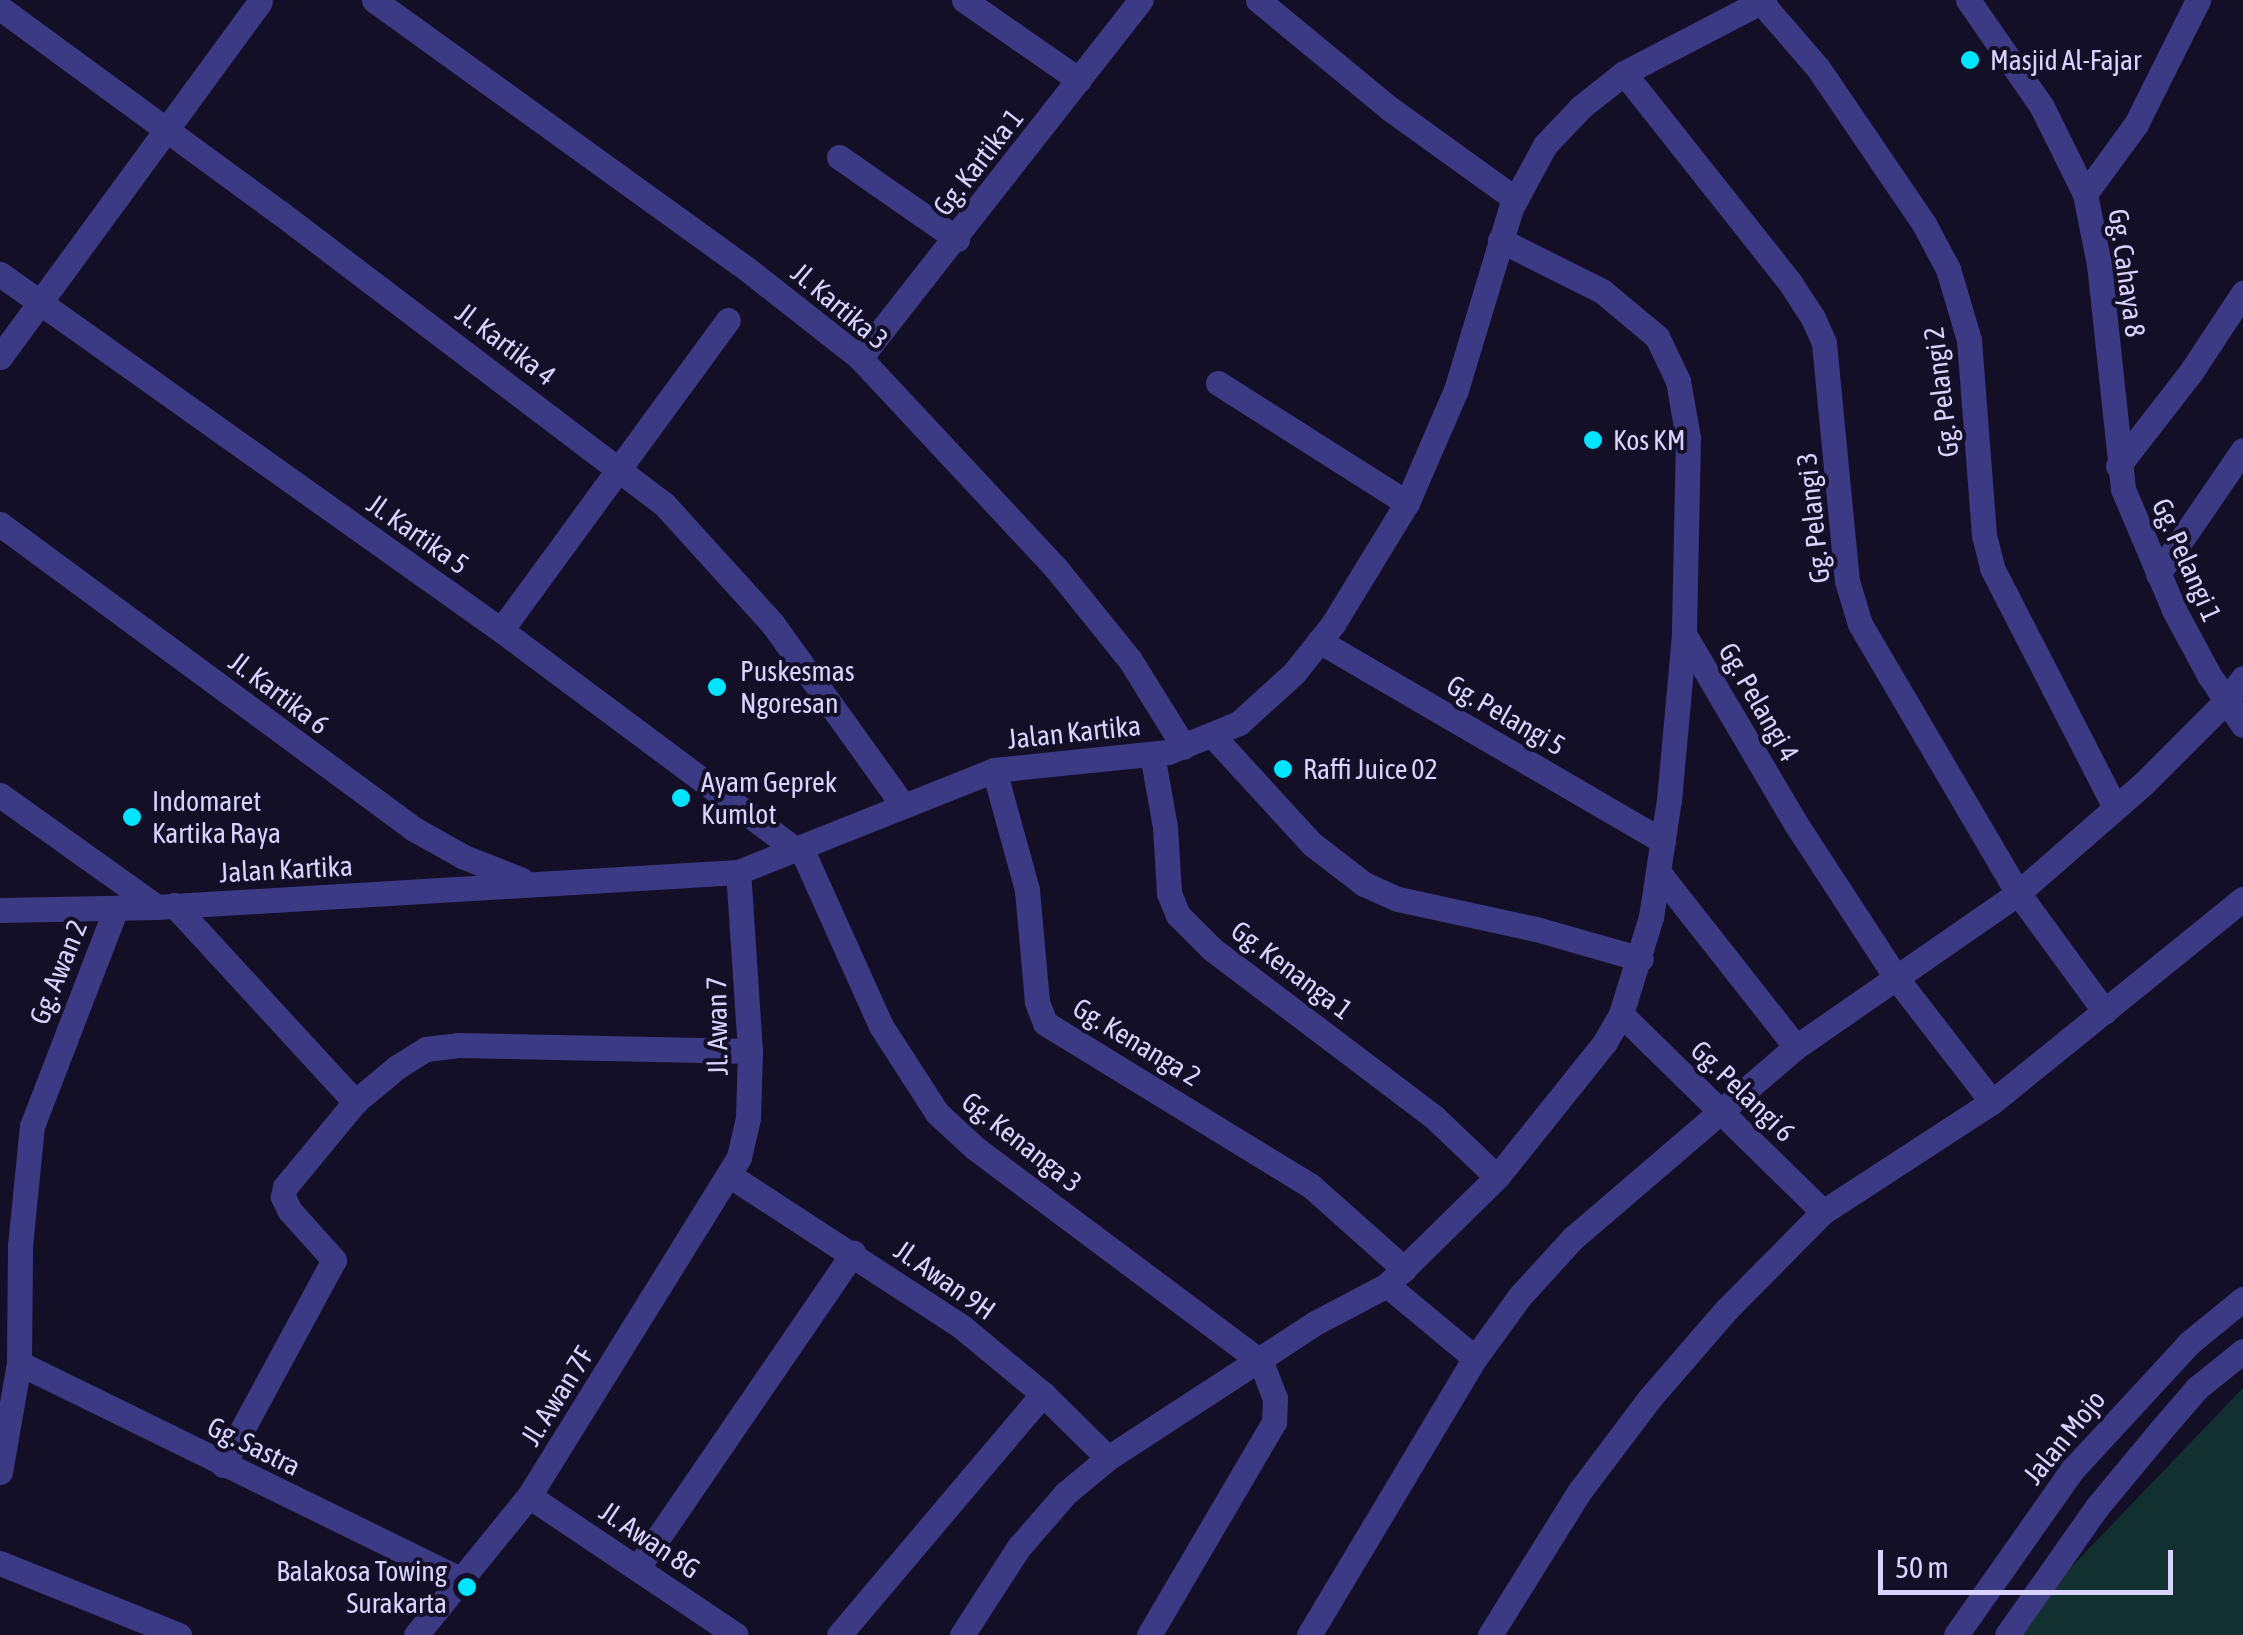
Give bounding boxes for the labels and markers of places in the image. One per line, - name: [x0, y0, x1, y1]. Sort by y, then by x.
- place label: Masjid Al-Fajar: [1990, 43, 2141, 77]
- marker: Masjid Al-Fajar: [1959, 49, 1981, 71]
- place label: Kos KM: [1613, 423, 1686, 457]
- marker: Kos KM: [1582, 429, 1604, 451]
- place label: Puskesmas Ngoresan: [740, 654, 855, 720]
- marker: Puskesmas Ngoresan: [704, 674, 730, 700]
- place label: Raffi Juice 02: [1303, 752, 1438, 786]
- marker: Raffi Juice 02: [1272, 758, 1294, 780]
- place label: Ayam Geprek Kumlot: [701, 765, 837, 831]
- place label: Indomaret Kartika Raya: [152, 784, 281, 850]
- marker: Ayam Geprek Kumlot: [670, 787, 692, 809]
- marker: Indomaret Kartika Raya: [121, 806, 143, 828]
- place label: Balakosa Towing Surakarta: [276, 1554, 447, 1620]
- marker: Balakosa Towing Surakarta: [456, 1576, 478, 1598]

